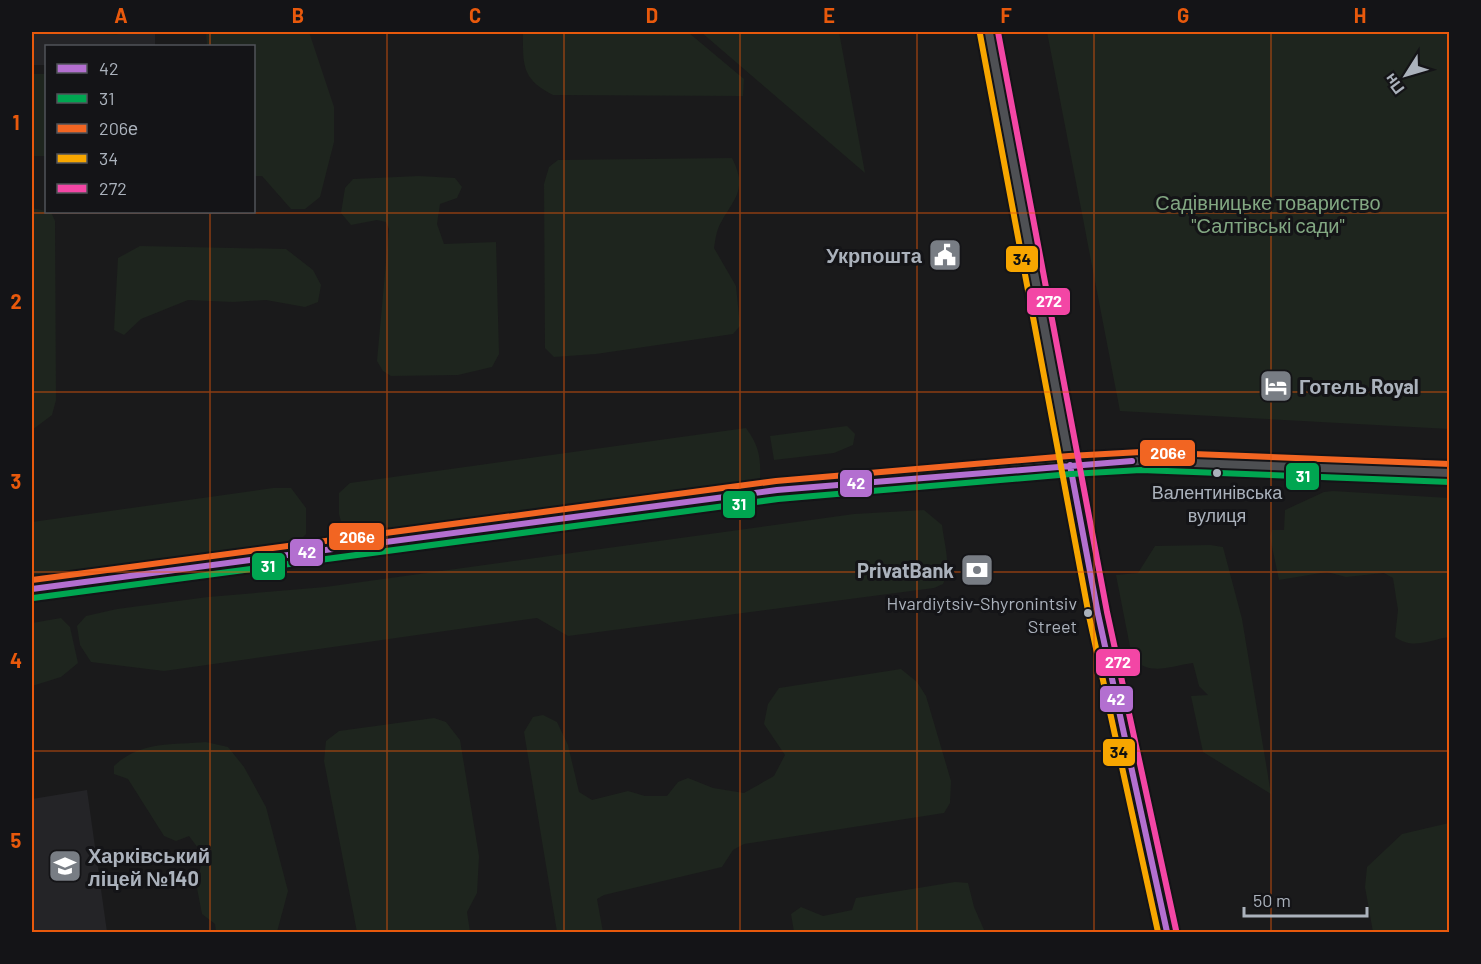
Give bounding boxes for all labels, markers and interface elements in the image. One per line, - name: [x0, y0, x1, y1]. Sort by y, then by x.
- text: A: [114, 3, 128, 27]
- text: B: [292, 3, 304, 27]
- text: C: [469, 3, 481, 27]
- text: D: [646, 3, 658, 27]
- text: E: [823, 3, 835, 27]
- text: F: [1000, 3, 1012, 27]
- text: G: [1177, 3, 1189, 27]
- text: H: [1354, 3, 1366, 27]
- legend: [45, 45, 255, 213]
- north arrow: [1376, 45, 1436, 105]
- text: 42: [99, 57, 119, 79]
- text: Пн: [1380, 70, 1408, 98]
- text: 31: [99, 87, 114, 109]
- text: 1: [12, 110, 20, 134]
- text: 206е: [99, 117, 138, 139]
- text: 34: [99, 147, 118, 169]
- text: 272: [99, 177, 127, 199]
- park label: Садівницьке товариство "Салтівські сади": [1155, 190, 1381, 237]
- public building icon: Укрпошта: [927, 237, 963, 273]
- place label: Укрпошта: [826, 243, 923, 267]
- line badge: 34: [1005, 245, 1039, 273]
- text: 34: [1013, 249, 1031, 268]
- line badge: 272: [1026, 287, 1071, 316]
- text: 2: [10, 289, 22, 313]
- text: 272: [1036, 291, 1062, 310]
- hotel icon: Готель Royal: [1258, 368, 1294, 404]
- place label: Готель Royal: [1299, 374, 1419, 398]
- line badge: 206е: [1139, 439, 1196, 467]
- text: 206е: [1150, 443, 1186, 462]
- line badge: 31: [1285, 462, 1320, 491]
- text: 31: [1296, 466, 1310, 485]
- marker: Валентинівська вулиця: [1211, 467, 1223, 479]
- text: 3: [11, 469, 21, 493]
- line badge: 42: [839, 469, 873, 498]
- text: 42: [847, 473, 865, 492]
- place label: Валентинівська вулиця: [1152, 481, 1283, 526]
- line badge: 31: [722, 490, 756, 519]
- text: 31: [732, 494, 746, 513]
- line badge: 206е: [328, 522, 385, 551]
- text: 206е: [339, 527, 375, 546]
- line badge: 42: [289, 538, 324, 567]
- text: 42: [298, 542, 316, 561]
- line badge: 31: [251, 552, 286, 581]
- bank icon: PrivatBank: [959, 552, 995, 588]
- text: 31: [261, 556, 275, 575]
- place label: PrivatBank: [857, 558, 954, 582]
- place label: Hvardiytsiv-Shyronintsiv Street: [886, 592, 1077, 637]
- marker: Hvardiytsiv-Shyronintsiv Street: [1082, 607, 1094, 619]
- text: 4: [10, 648, 22, 672]
- line badge: 272: [1095, 648, 1141, 677]
- text: 272: [1105, 652, 1131, 671]
- line badge: 42: [1099, 685, 1134, 713]
- text: 42: [1107, 689, 1125, 708]
- line badge: 34: [1102, 738, 1136, 767]
- text: 34: [1110, 742, 1128, 761]
- text: 5: [11, 828, 22, 852]
- place label: Харківський ліцей №140: [88, 843, 210, 890]
- school or university icon: Харківський ліцей №140: [47, 848, 83, 884]
- scale bar: [1244, 880, 1367, 918]
- text: 50 m: [1253, 889, 1291, 911]

